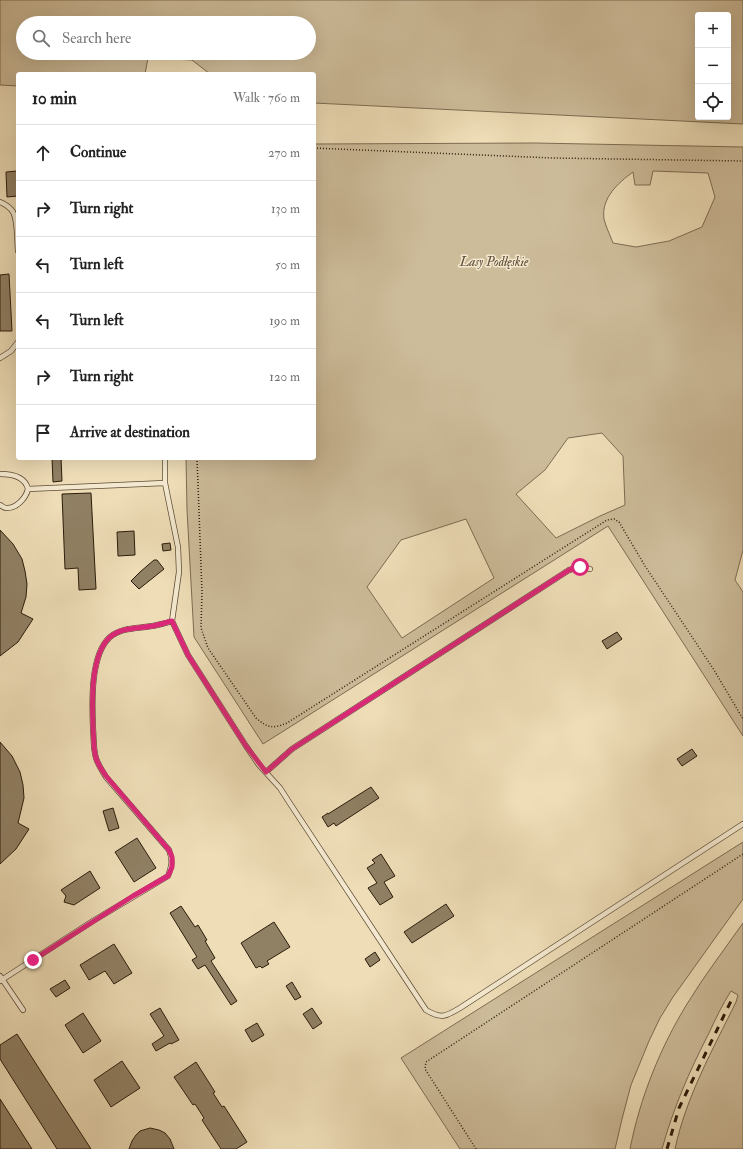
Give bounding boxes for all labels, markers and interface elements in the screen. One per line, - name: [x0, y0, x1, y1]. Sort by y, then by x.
- map controls: [695, 12, 731, 120]
- button: +: [695, 12, 731, 48]
- search box: [16, 16, 316, 60]
- icon: search: [30, 27, 52, 49]
- text: Search here: [62, 29, 131, 48]
- button: −: [695, 48, 731, 84]
- button: locate: [695, 84, 731, 120]
- text: 10 min: [32, 88, 77, 109]
- text: Walk · 760 m: [233, 90, 300, 106]
- icon: ahead: [32, 142, 54, 164]
- text: Continue: [70, 143, 126, 162]
- text: 270 m: [268, 145, 300, 161]
- icon: right: [32, 198, 54, 220]
- text: Turn right: [70, 199, 133, 218]
- text: 130 m: [271, 201, 300, 217]
- icon: left: [32, 254, 54, 276]
- park label: Lasy Podłęskie: [459, 254, 529, 270]
- text: Turn left: [70, 255, 124, 274]
- text: 50 m: [275, 257, 300, 273]
- icon: left: [32, 310, 54, 332]
- text: Turn left: [70, 311, 124, 330]
- text: 190 m: [269, 313, 300, 329]
- icon: right: [32, 366, 54, 388]
- text: Turn right: [70, 367, 133, 386]
- text: 120 m: [269, 369, 300, 385]
- icon: arrive: [32, 422, 54, 444]
- text: Arrive at destination: [70, 423, 190, 442]
- route start: [571, 558, 589, 576]
- route end: [24, 951, 42, 969]

